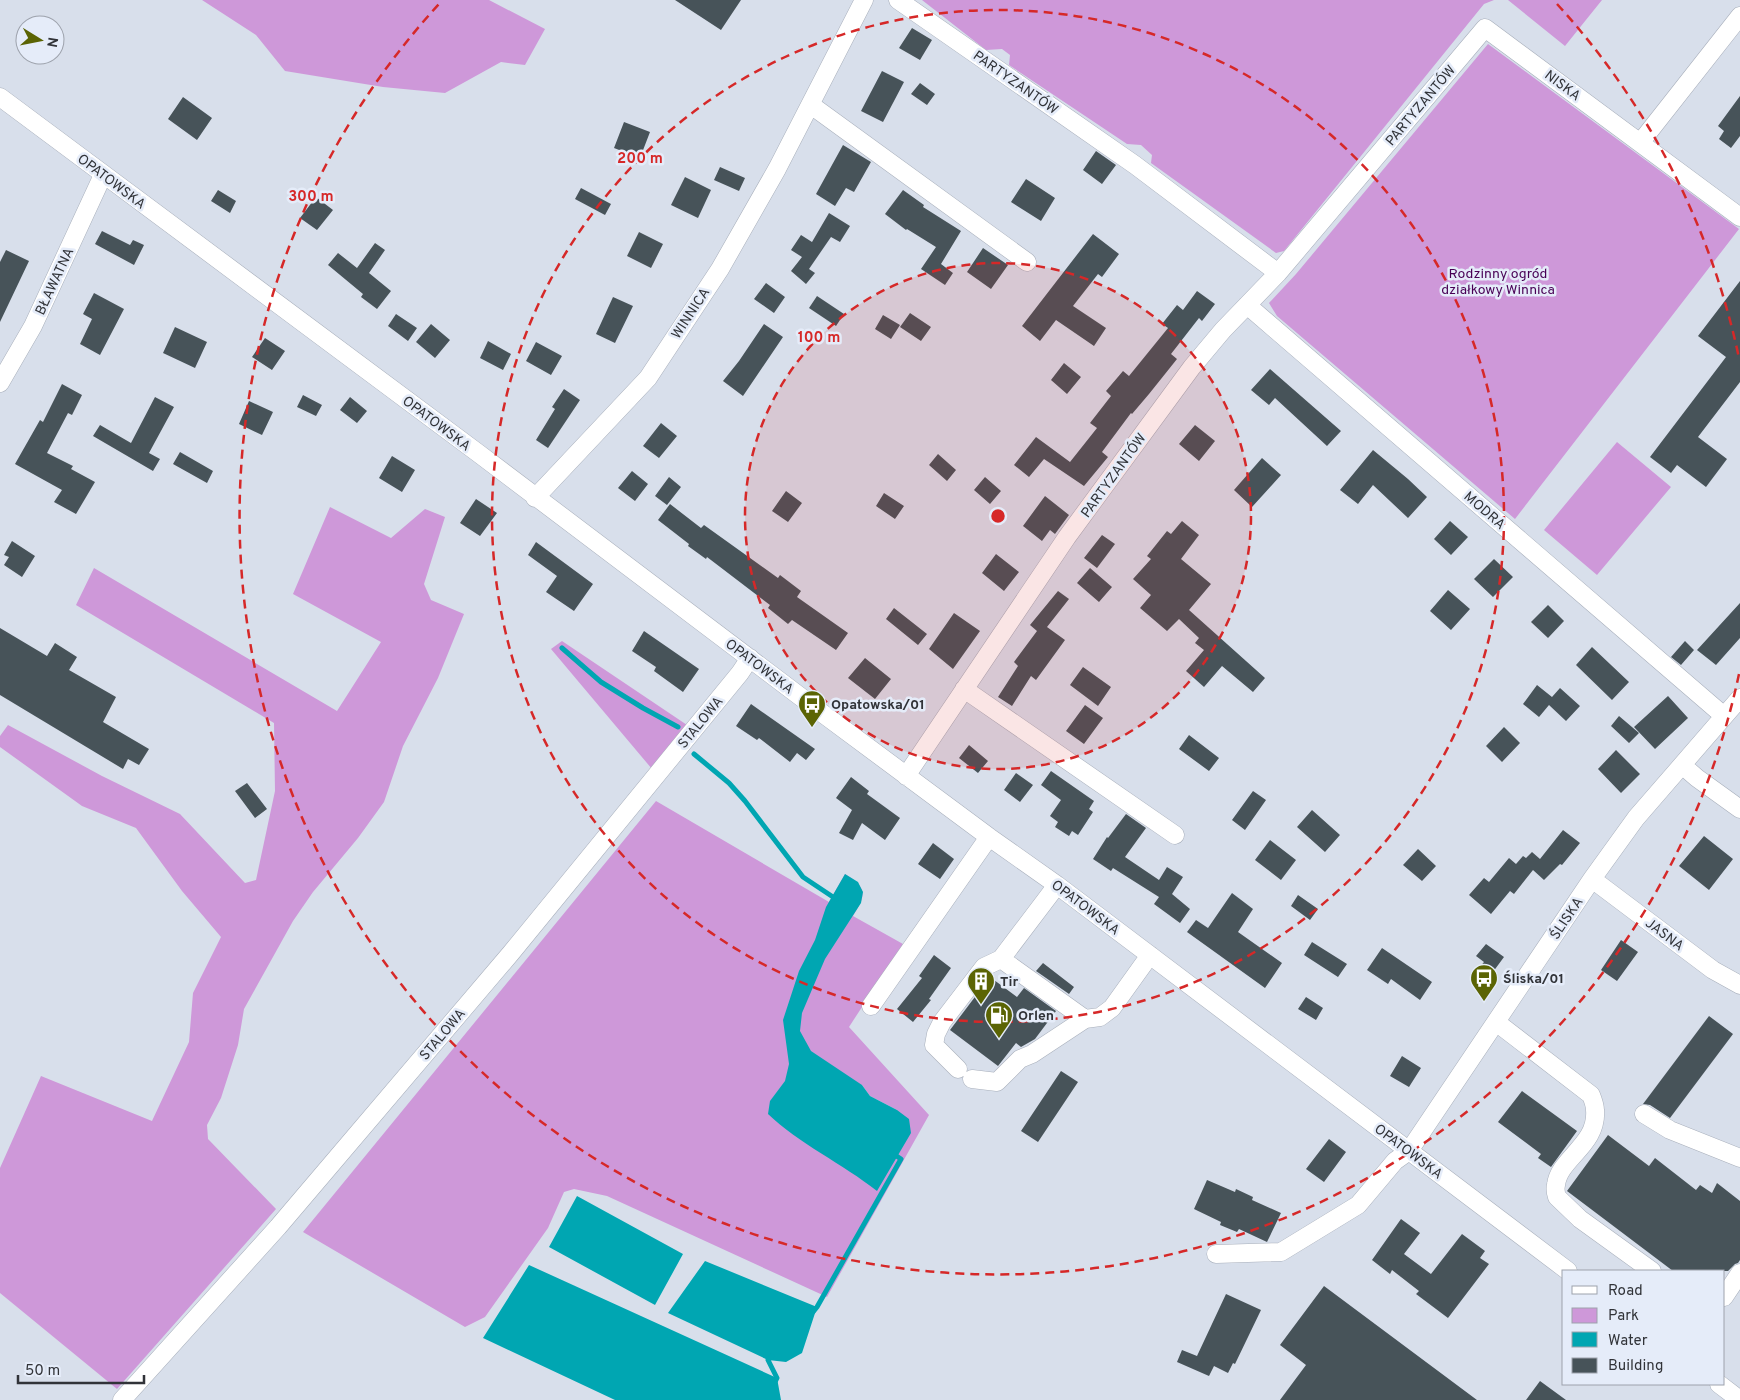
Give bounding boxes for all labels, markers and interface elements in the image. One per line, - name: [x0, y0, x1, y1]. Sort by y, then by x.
- north arrow: [15, 15, 65, 65]
- text: N: [42, 36, 61, 48]
- street label: PARTYZANTÓW: [969, 47, 1062, 119]
- street label: PARTYZANTÓW: [1382, 61, 1460, 150]
- street label: NISKA: [1541, 67, 1584, 105]
- text: 200 m: [617, 150, 663, 169]
- street label: OPATOWSKA: [74, 151, 149, 213]
- text: 300 m: [288, 188, 334, 207]
- street label: BŁAWATNA: [32, 245, 78, 318]
- park label: Rodzinny ogród działkowy Winnica: [1441, 266, 1555, 299]
- street label: WINNICA: [668, 285, 714, 343]
- text: 100 m: [798, 329, 840, 348]
- street label: OPATOWSKA: [399, 393, 474, 455]
- street label: PARTYZANTÓW: [1077, 430, 1151, 521]
- street label: MODRA: [1460, 489, 1508, 534]
- centre of rings: [989, 507, 1007, 525]
- street label: OPATOWSKA: [722, 636, 797, 698]
- bus stop icon: Opatowska/01: [797, 689, 827, 728]
- street label: STALOWA: [675, 693, 727, 752]
- place label: Opatowska/01: [831, 697, 925, 714]
- street label: OPATOWSKA: [1048, 877, 1123, 939]
- street label: ŚLISKA: [1546, 894, 1588, 943]
- street label: JASNA: [1641, 915, 1687, 955]
- bus stop icon: Śliska/01: [1469, 963, 1499, 1002]
- building icon: Tir: [966, 966, 996, 1005]
- place label: Śliska/01: [1503, 970, 1564, 988]
- place label: Tir: [1000, 974, 1018, 991]
- fuel station icon: Orlen: [984, 1000, 1014, 1039]
- street label: STALOWA: [417, 1006, 470, 1064]
- place label: Orlen: [1018, 1008, 1054, 1025]
- street label: OPATOWSKA: [1371, 1121, 1446, 1183]
- legend: [1562, 1270, 1725, 1385]
- text: Road: [1608, 1282, 1643, 1301]
- text: Park: [1608, 1307, 1639, 1326]
- text: Water: [1608, 1332, 1648, 1351]
- scale bar: [18, 1352, 144, 1384]
- text: Building: [1608, 1357, 1663, 1376]
- text: 50 m: [25, 1362, 60, 1381]

